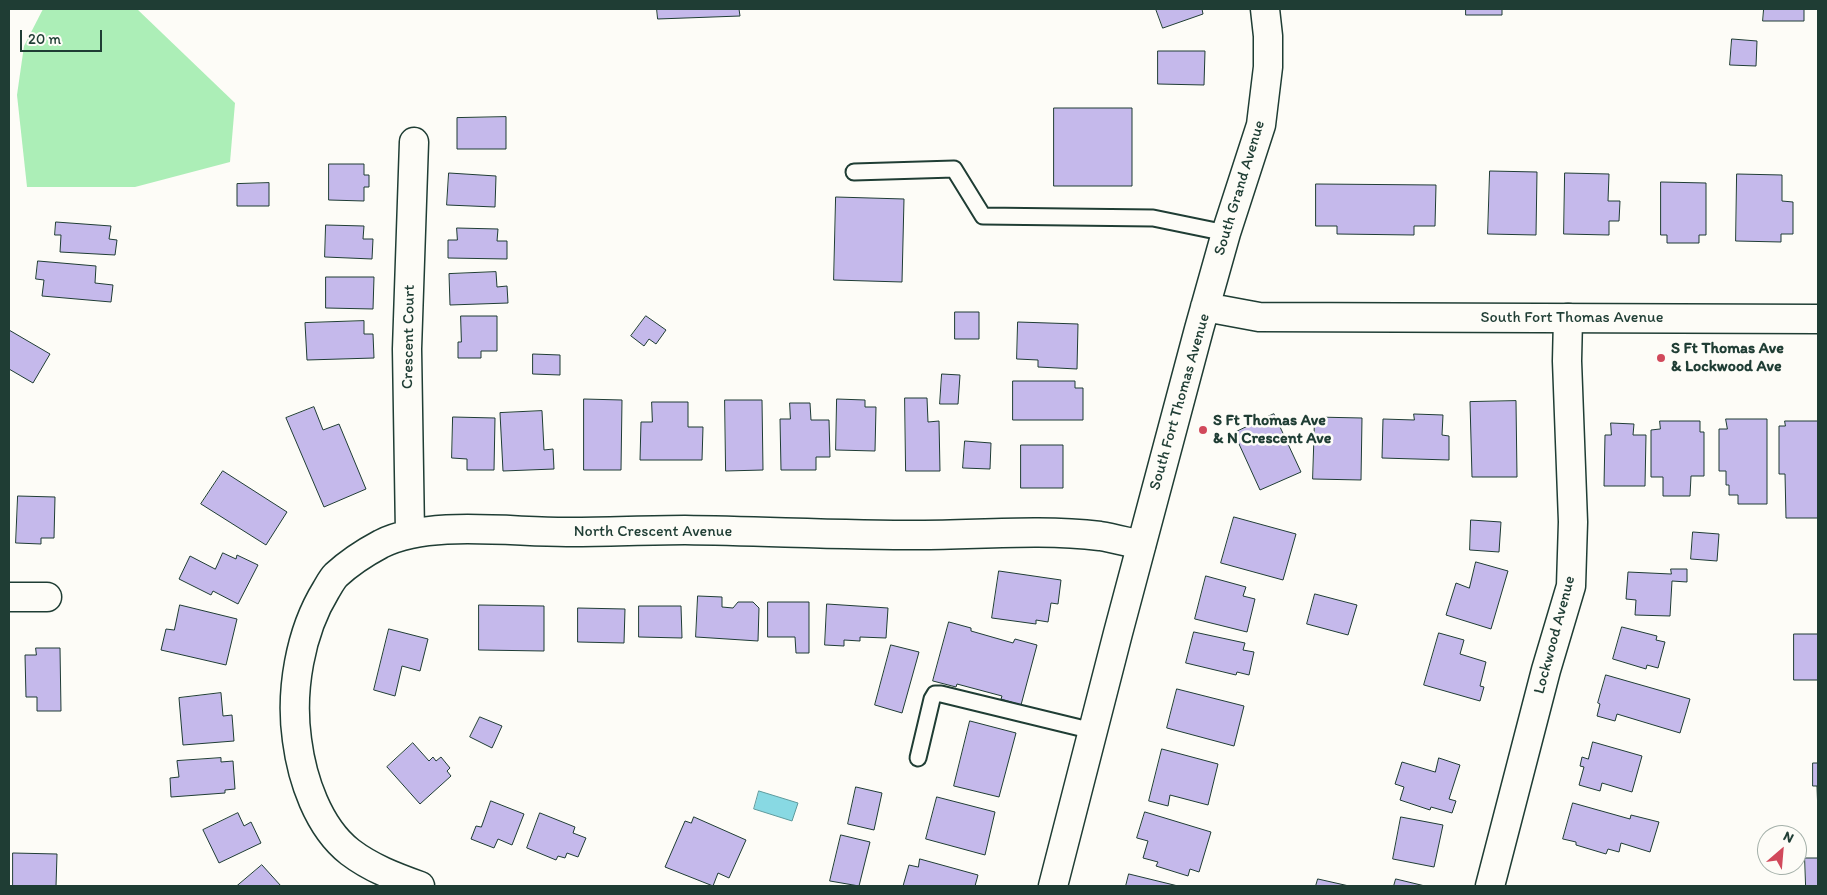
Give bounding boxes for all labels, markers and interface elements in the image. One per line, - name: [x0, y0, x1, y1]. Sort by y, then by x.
- scale bar: [22, 20, 105, 52]
- text: 20 m: [28, 30, 61, 48]
- street label: South Grand Avenue: [1210, 118, 1270, 258]
- street label: Crescent Court: [398, 285, 420, 389]
- street label: South Fort Thomas Avenue: [1481, 308, 1663, 328]
- street label: South Fort Thomas Avenue: [1146, 311, 1214, 493]
- place label: S Ft Thomas Ave & Lockwood Ave: [1671, 339, 1784, 377]
- marker: S Ft Thomas Ave & Lockwood Ave: [1655, 352, 1667, 364]
- place label: S Ft Thomas Ave & N Crescent Ave: [1213, 411, 1331, 449]
- marker: S Ft Thomas Ave & N Crescent Ave: [1197, 424, 1209, 436]
- street label: North Crescent Avenue: [574, 522, 732, 542]
- street label: Lockwood Avenue: [1530, 574, 1580, 696]
- north arrow: [1757, 825, 1807, 875]
- text: N: [1781, 827, 1797, 847]

